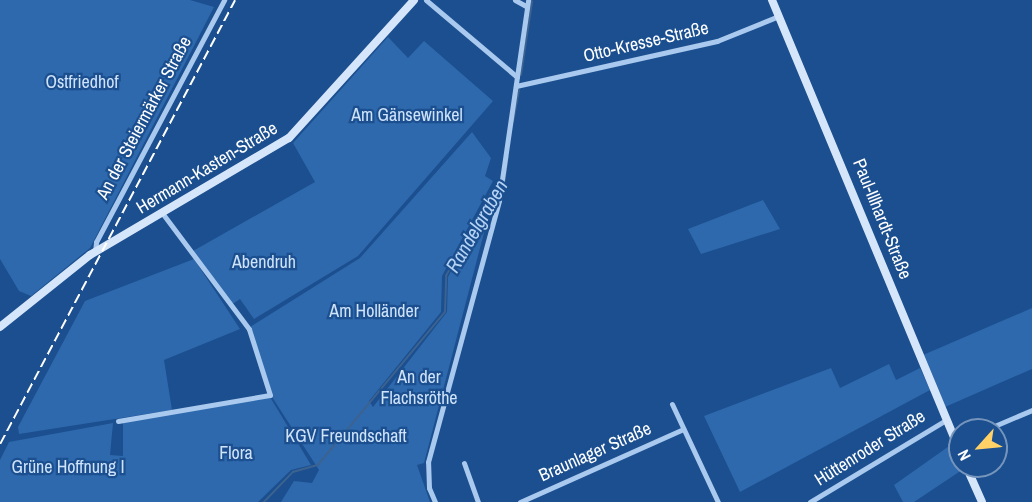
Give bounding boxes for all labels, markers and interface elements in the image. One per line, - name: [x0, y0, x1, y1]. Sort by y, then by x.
- street label: Otto-Kresse-Straße: [581, 17, 711, 67]
- street label: An der Steiermärker Straße: [92, 33, 196, 203]
- park label: Ostfriedhof: [45, 71, 119, 93]
- park label: Am Gänsewinkel: [351, 104, 463, 126]
- street label: Hermann-Kasten-Straße: [133, 117, 281, 219]
- street label: Paul-Illhardt-Straße: [848, 156, 916, 282]
- water label: Randelgraben: [440, 175, 512, 277]
- park label: Abendruh: [232, 251, 296, 273]
- park label: Am Holländer: [329, 300, 419, 322]
- park label: An der Flachsröthe: [380, 367, 458, 410]
- street label: Hüttenroder Straße: [811, 405, 929, 491]
- street label: Braunlager Straße: [536, 418, 654, 486]
- north arrow: [948, 418, 1008, 478]
- park label: KGV Freundschaft: [285, 425, 407, 447]
- park label: Flora: [219, 442, 253, 464]
- text: N: [952, 446, 976, 464]
- park label: Grüne Hoffnung I: [12, 456, 124, 478]

